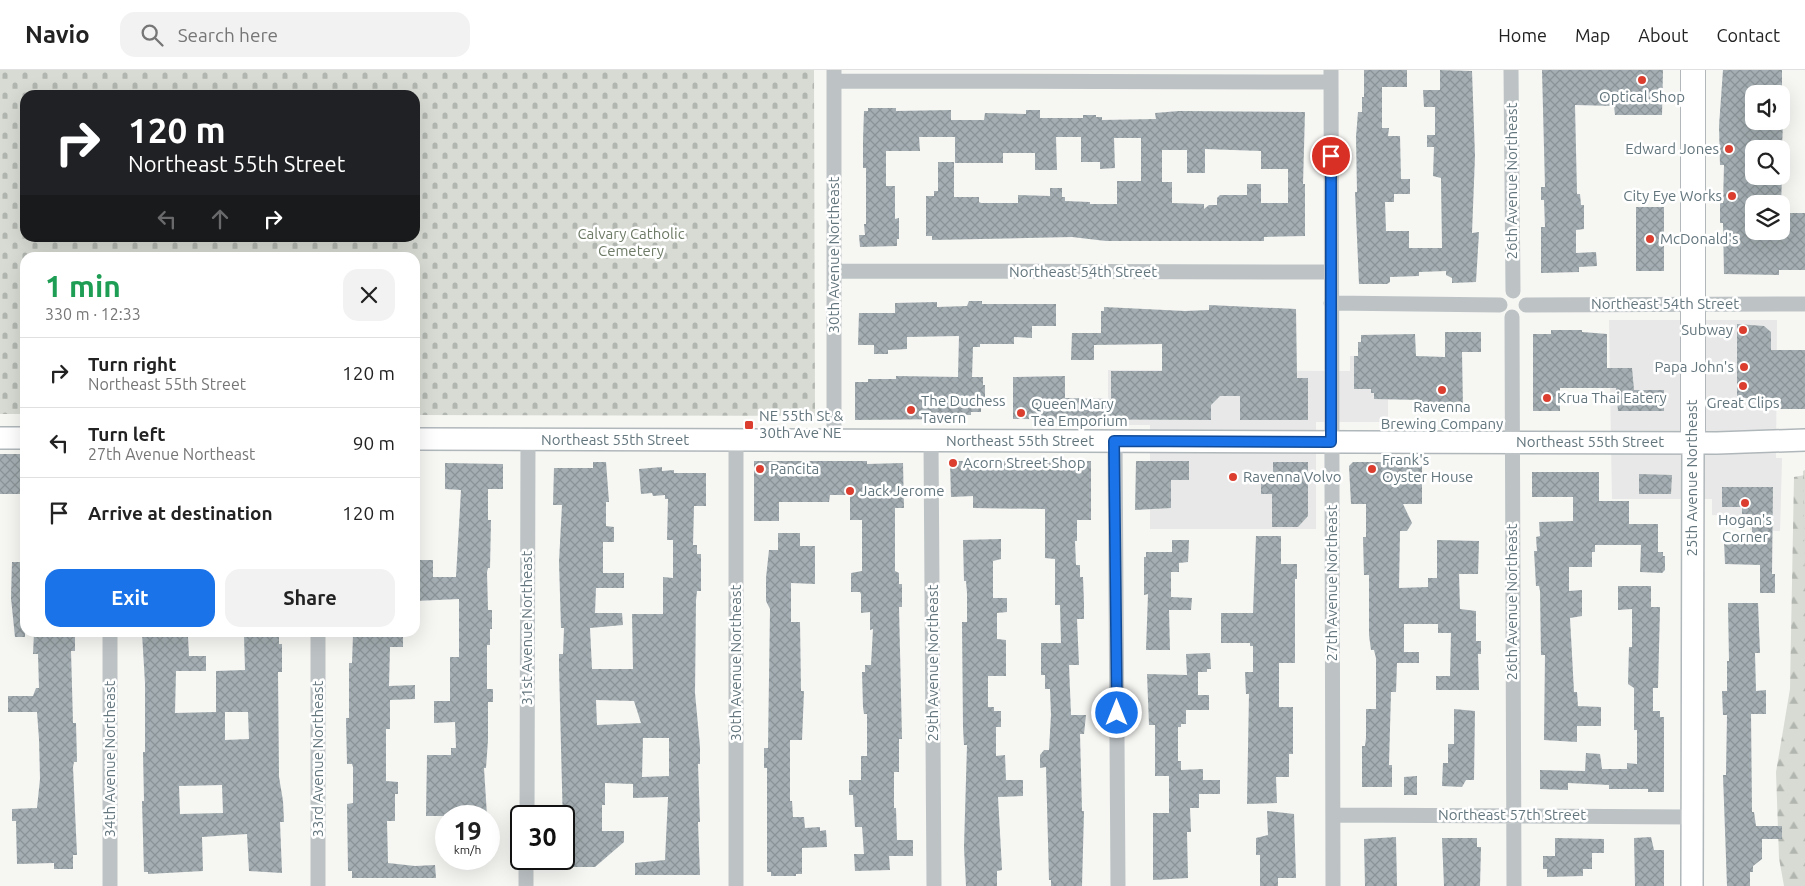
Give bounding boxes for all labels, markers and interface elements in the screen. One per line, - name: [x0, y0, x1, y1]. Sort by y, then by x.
- search box: [120, 12, 470, 57]
- text: Navio: [25, 21, 90, 48]
- icon: search: [138, 21, 166, 49]
- text: Search here: [178, 24, 278, 46]
- text: Home: [1498, 25, 1547, 45]
- text: Map: [1575, 25, 1610, 45]
- text: About: [1638, 25, 1688, 45]
- text: Contact: [1716, 25, 1780, 45]
- marker: Optical Shop: [1636, 74, 1648, 86]
- map controls: [1745, 85, 1790, 240]
- button: sound: [1745, 85, 1790, 130]
- place label: Optical Shop: [1599, 88, 1685, 105]
- street label: 26th Avenue Northeast: [1503, 102, 1520, 259]
- icon: right: [45, 110, 110, 175]
- text: 120 m: [128, 110, 226, 150]
- pin: [1310, 135, 1352, 177]
- place label: Edward Jones: [1625, 140, 1719, 157]
- button: search: [1745, 140, 1790, 185]
- icon: arrive: [1317, 142, 1345, 170]
- marker: Edward Jones: [1723, 143, 1735, 155]
- text: Northeast 55th Street: [128, 151, 345, 176]
- street label: 30th Avenue Northeast: [825, 176, 842, 333]
- place label: City Eye Works: [1623, 187, 1722, 204]
- marker: City Eye Works: [1726, 190, 1738, 202]
- button: layers: [1745, 195, 1790, 240]
- icon: left: [153, 205, 181, 233]
- icon: ahead: [206, 205, 234, 233]
- icon: right: [259, 205, 287, 233]
- park label: Calvary Catholic Cemetery: [577, 225, 685, 259]
- place label: McDonald's: [1660, 230, 1738, 247]
- marker: McDonald's: [1644, 233, 1656, 245]
- street label: Northeast 54th Street: [1009, 263, 1157, 280]
- text: 1 min: [45, 269, 121, 303]
- button: close: [343, 269, 395, 321]
- street label: Northeast 54th Street: [1591, 295, 1739, 312]
- text: 330 m · 12:33: [45, 305, 141, 323]
- place label: Subway: [1681, 321, 1733, 338]
- marker: Subway: [1737, 324, 1749, 336]
- text: Turn right: [88, 353, 176, 375]
- place label: Papa John's: [1654, 358, 1734, 375]
- icon: right: [45, 359, 73, 387]
- marker: Papa John's: [1738, 361, 1750, 373]
- text: 120 m: [342, 362, 395, 384]
- text: Northeast 55th Street: [88, 375, 246, 393]
- marker: Great Clips: [1737, 380, 1749, 392]
- marker: Ravenna Brewing Company: [1436, 384, 1448, 396]
- place label: Krua Thai Eatery: [1557, 389, 1667, 406]
- place label: The Duchess Tavern: [921, 392, 1006, 426]
- marker: Krua Thai Eatery: [1541, 392, 1553, 404]
- place label: Great Clips: [1707, 394, 1780, 411]
- place label: Queen Mary Tea Emporium: [1031, 395, 1128, 429]
- place label: Ravenna Brewing Company: [1381, 398, 1503, 432]
- street label: 25th Avenue Northeast: [1683, 399, 1700, 556]
- marker: The Duchess Tavern: [905, 404, 917, 416]
- place label: NE 55th St & 30th Ave NE: [759, 407, 844, 441]
- marker: Queen Mary Tea Emporium: [1015, 407, 1027, 419]
- marker: NE 55th St & 30th Ave NE: [743, 419, 755, 431]
- text: Turn left: [88, 423, 166, 445]
- icon: left: [45, 429, 73, 457]
- street label: Northeast 55th Street: [541, 431, 689, 448]
- text: 90 m: [353, 432, 395, 454]
- street label: Northeast 55th Street: [946, 432, 1094, 449]
- street label: Northeast 55th Street: [1516, 433, 1664, 450]
- text: 27th Avenue Northeast: [88, 445, 255, 463]
- place label: Frank's Oyster House: [1382, 451, 1473, 485]
- place label: Acorn Street Shop: [963, 454, 1085, 471]
- marker: Acorn Street Shop: [947, 457, 959, 469]
- place label: Pancita: [770, 460, 819, 477]
- marker: Pancita: [754, 463, 766, 475]
- marker: Frank's Oyster House: [1366, 463, 1378, 475]
- place label: Ravenna Volvo: [1243, 468, 1342, 485]
- marker: Ravenna Volvo: [1227, 471, 1239, 483]
- place label: Jack Jerome: [860, 482, 944, 499]
- marker: Jack Jerome: [844, 485, 856, 497]
- marker: Hogan's Corner: [1739, 497, 1751, 509]
- icon: arrive: [45, 499, 73, 527]
- text: Arrive at destination: [88, 502, 273, 524]
- text: 120 m: [342, 502, 395, 524]
- street label: 27th Avenue Northeast: [1323, 504, 1340, 661]
- place label: Hogan's Corner: [1718, 511, 1772, 545]
- street label: 26th Avenue Northeast: [1503, 523, 1520, 680]
- street label: 31st Avenue Northeast: [518, 551, 535, 705]
- button: Exit: [45, 569, 215, 627]
- button: Share: [225, 569, 395, 627]
- street label: 30th Avenue Northeast: [727, 584, 744, 741]
- street label: 29th Avenue Northeast: [924, 584, 941, 741]
- street label: 34th Avenue Northeast: [101, 680, 118, 837]
- street label: 33rd Avenue Northeast: [309, 680, 326, 837]
- position arrow: [1090, 686, 1142, 738]
- speed limit sign: 30: [510, 805, 575, 870]
- street label: Northeast 57th Street: [1438, 806, 1586, 823]
- text: 19: [453, 817, 482, 845]
- text: km/h: [454, 843, 481, 856]

